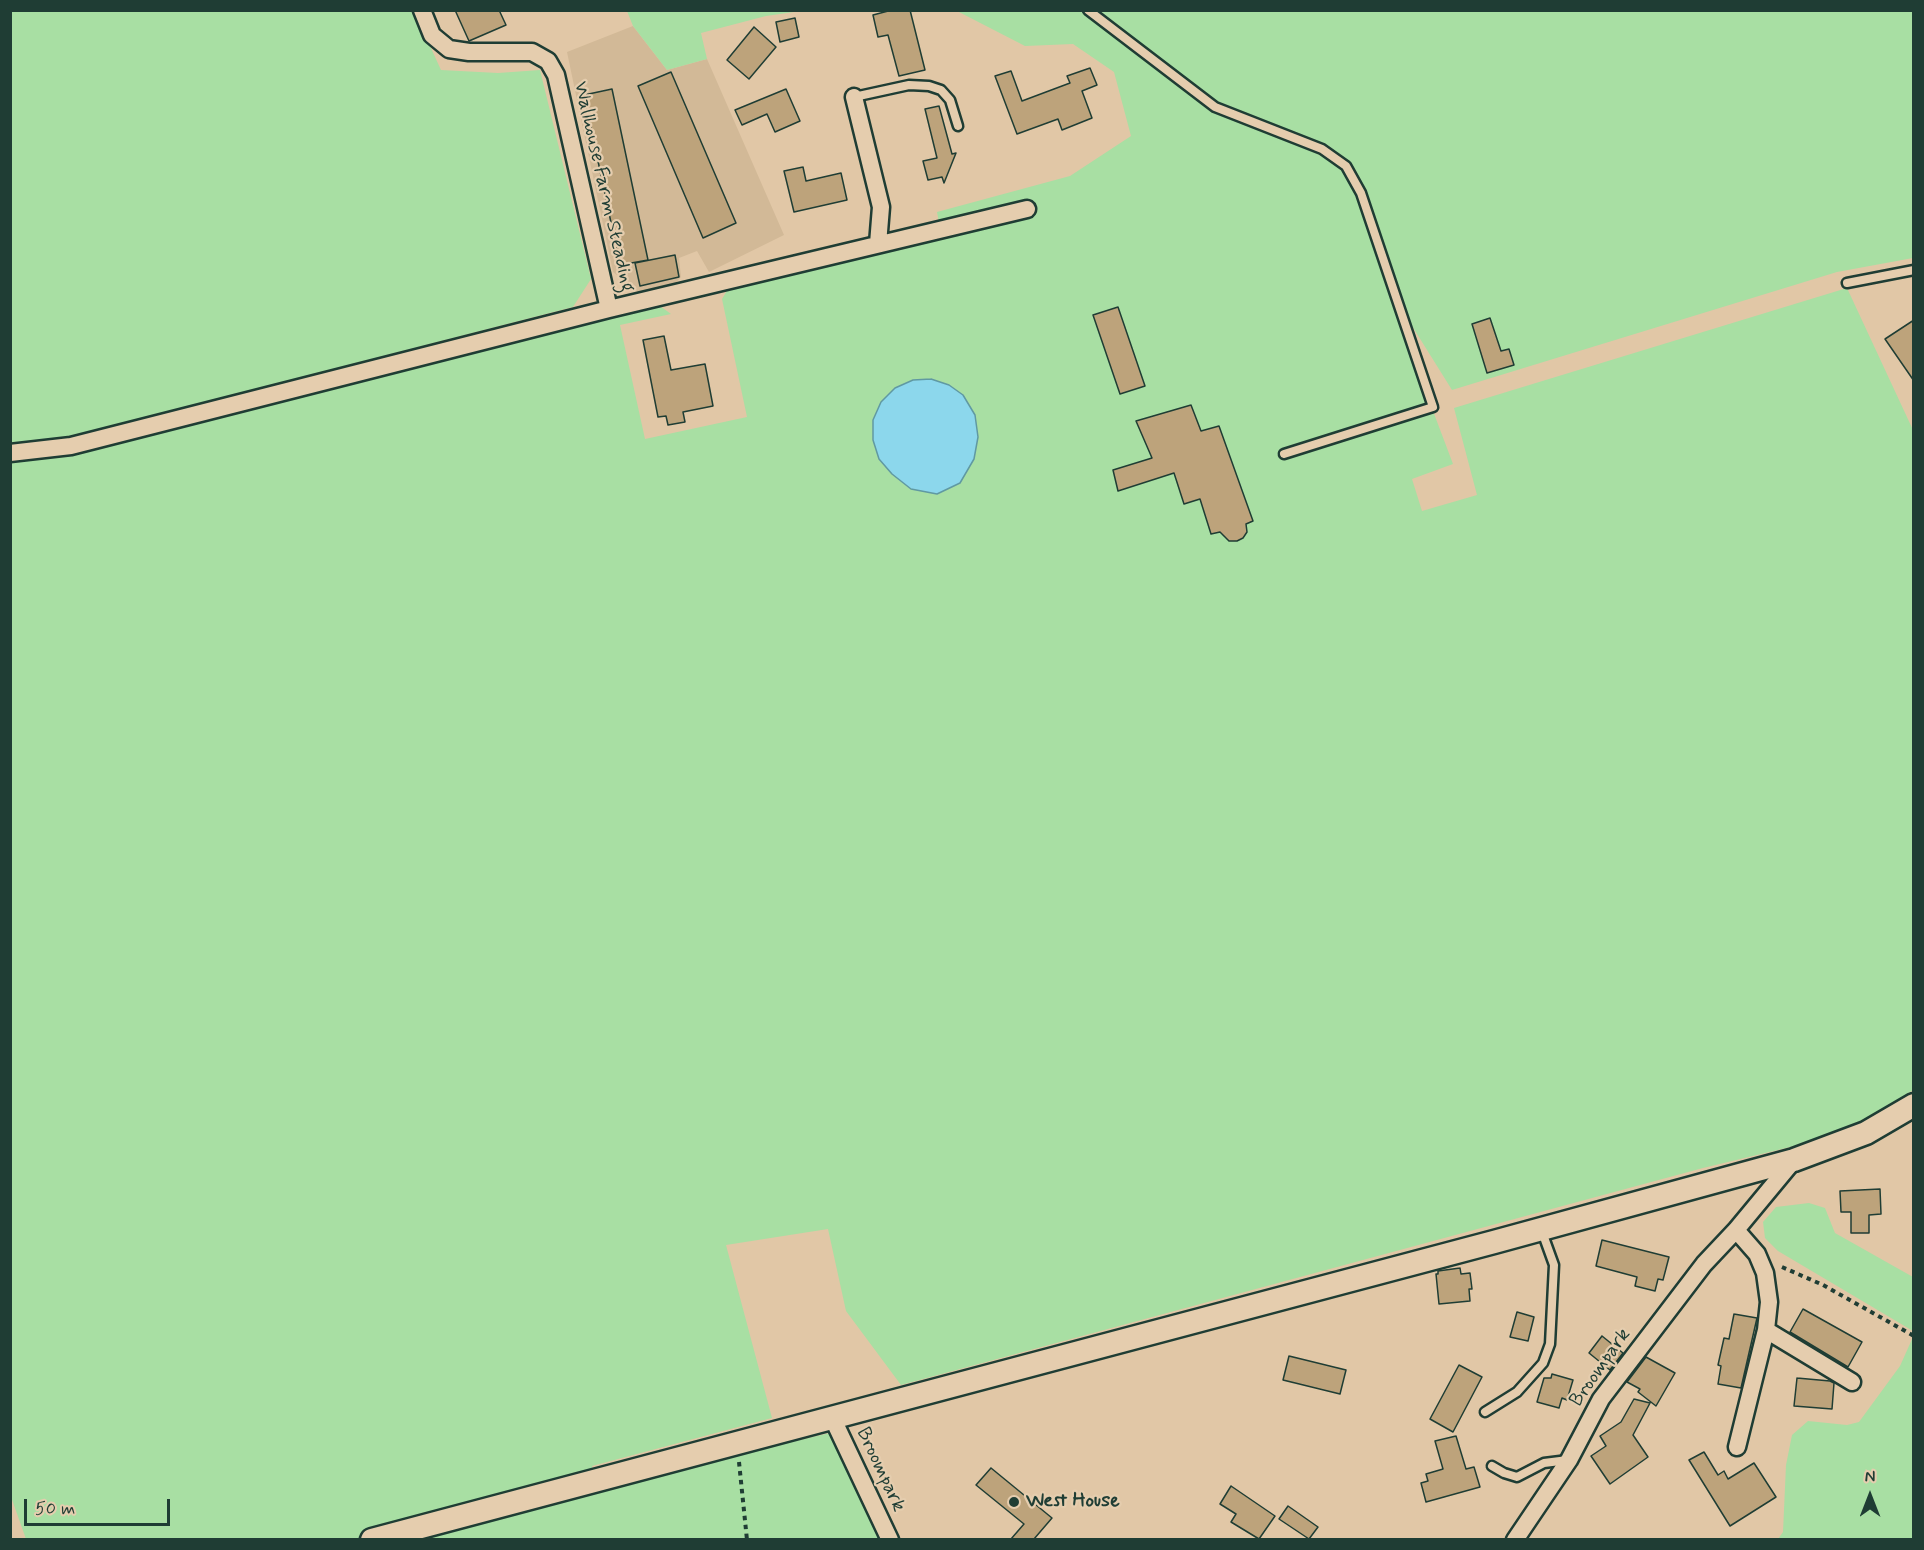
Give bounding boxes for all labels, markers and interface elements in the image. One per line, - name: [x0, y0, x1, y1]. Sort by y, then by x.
- street label: Wallhouse Farm Steading: [567, 79, 639, 295]
- street label: Broompark: [1565, 1324, 1637, 1412]
- street label: Broompark: [850, 1424, 910, 1516]
- north arrow: [1840, 1466, 1900, 1526]
- text: N: [1865, 1467, 1875, 1488]
- scale bar: [27, 1487, 172, 1525]
- place label: West House: [1026, 1490, 1120, 1514]
- marker: West House: [1007, 1495, 1021, 1509]
- text: 50 m: [35, 1497, 75, 1521]

